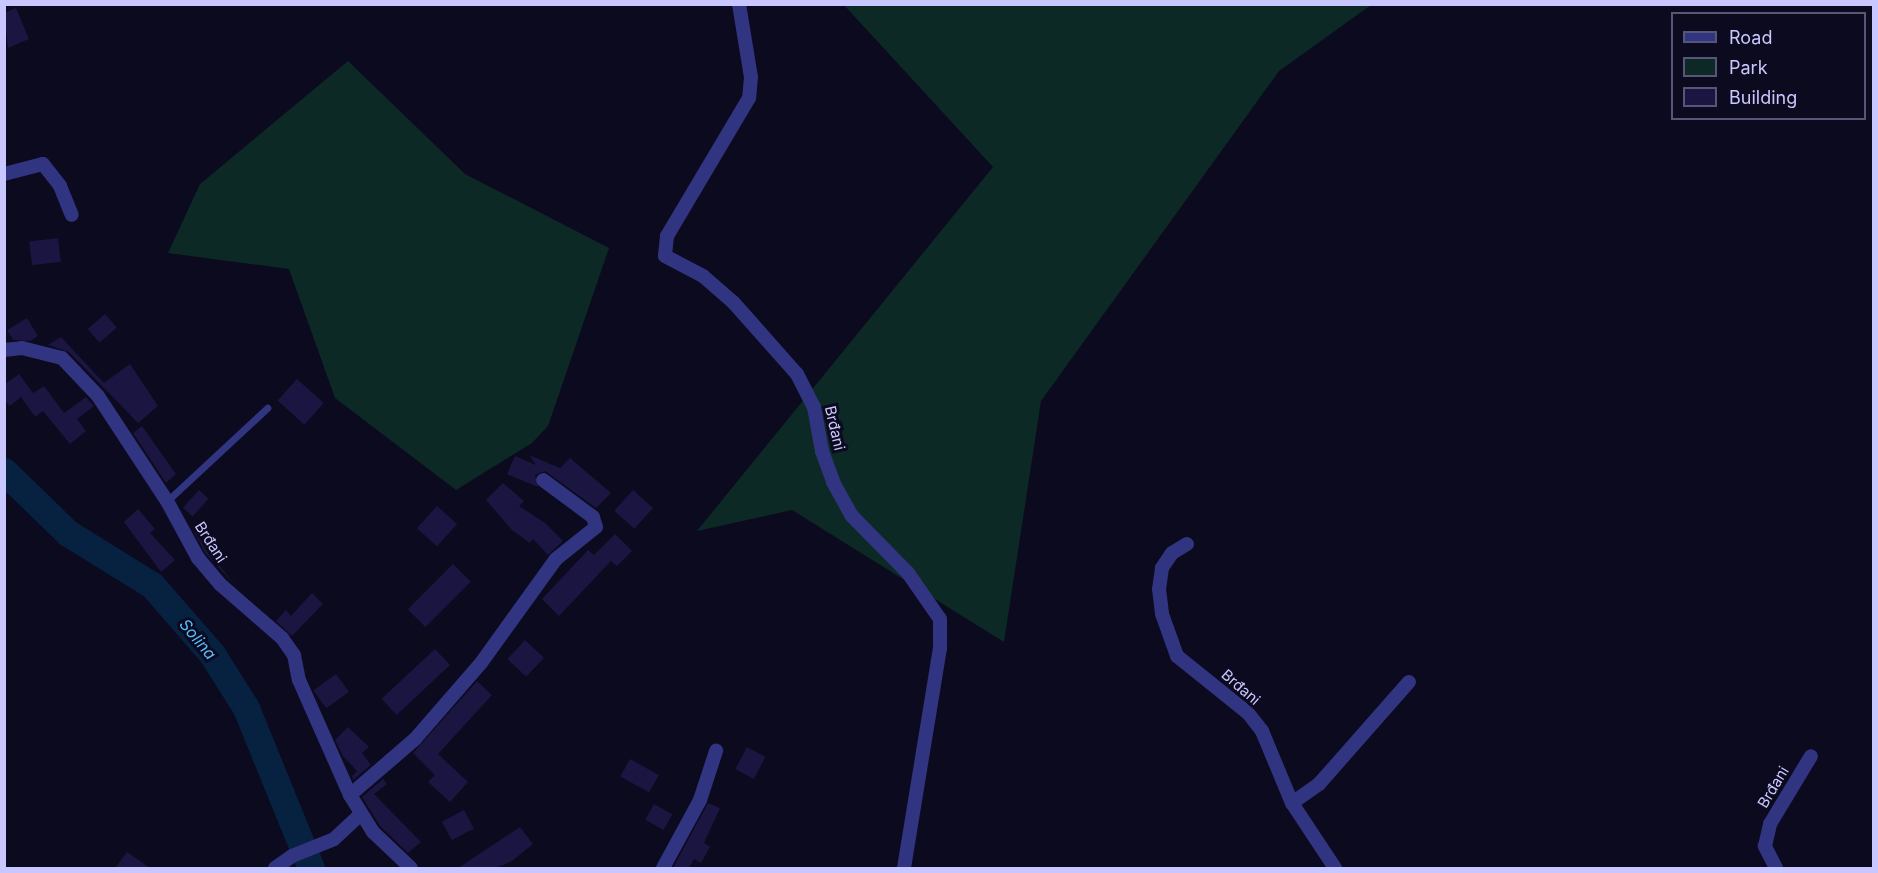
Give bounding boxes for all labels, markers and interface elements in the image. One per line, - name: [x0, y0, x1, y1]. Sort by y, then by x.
- legend: [1671, 12, 1866, 120]
- text: Road: [1729, 27, 1772, 48]
- text: Park: [1729, 57, 1768, 78]
- text: Building: [1729, 87, 1797, 108]
- street label: Brđani: [821, 404, 849, 452]
- street label: Brđani: [191, 518, 231, 566]
- water label: Solina: [176, 615, 220, 663]
- street label: Brđani: [1218, 665, 1264, 709]
- street label: Brđani: [1754, 763, 1792, 811]

